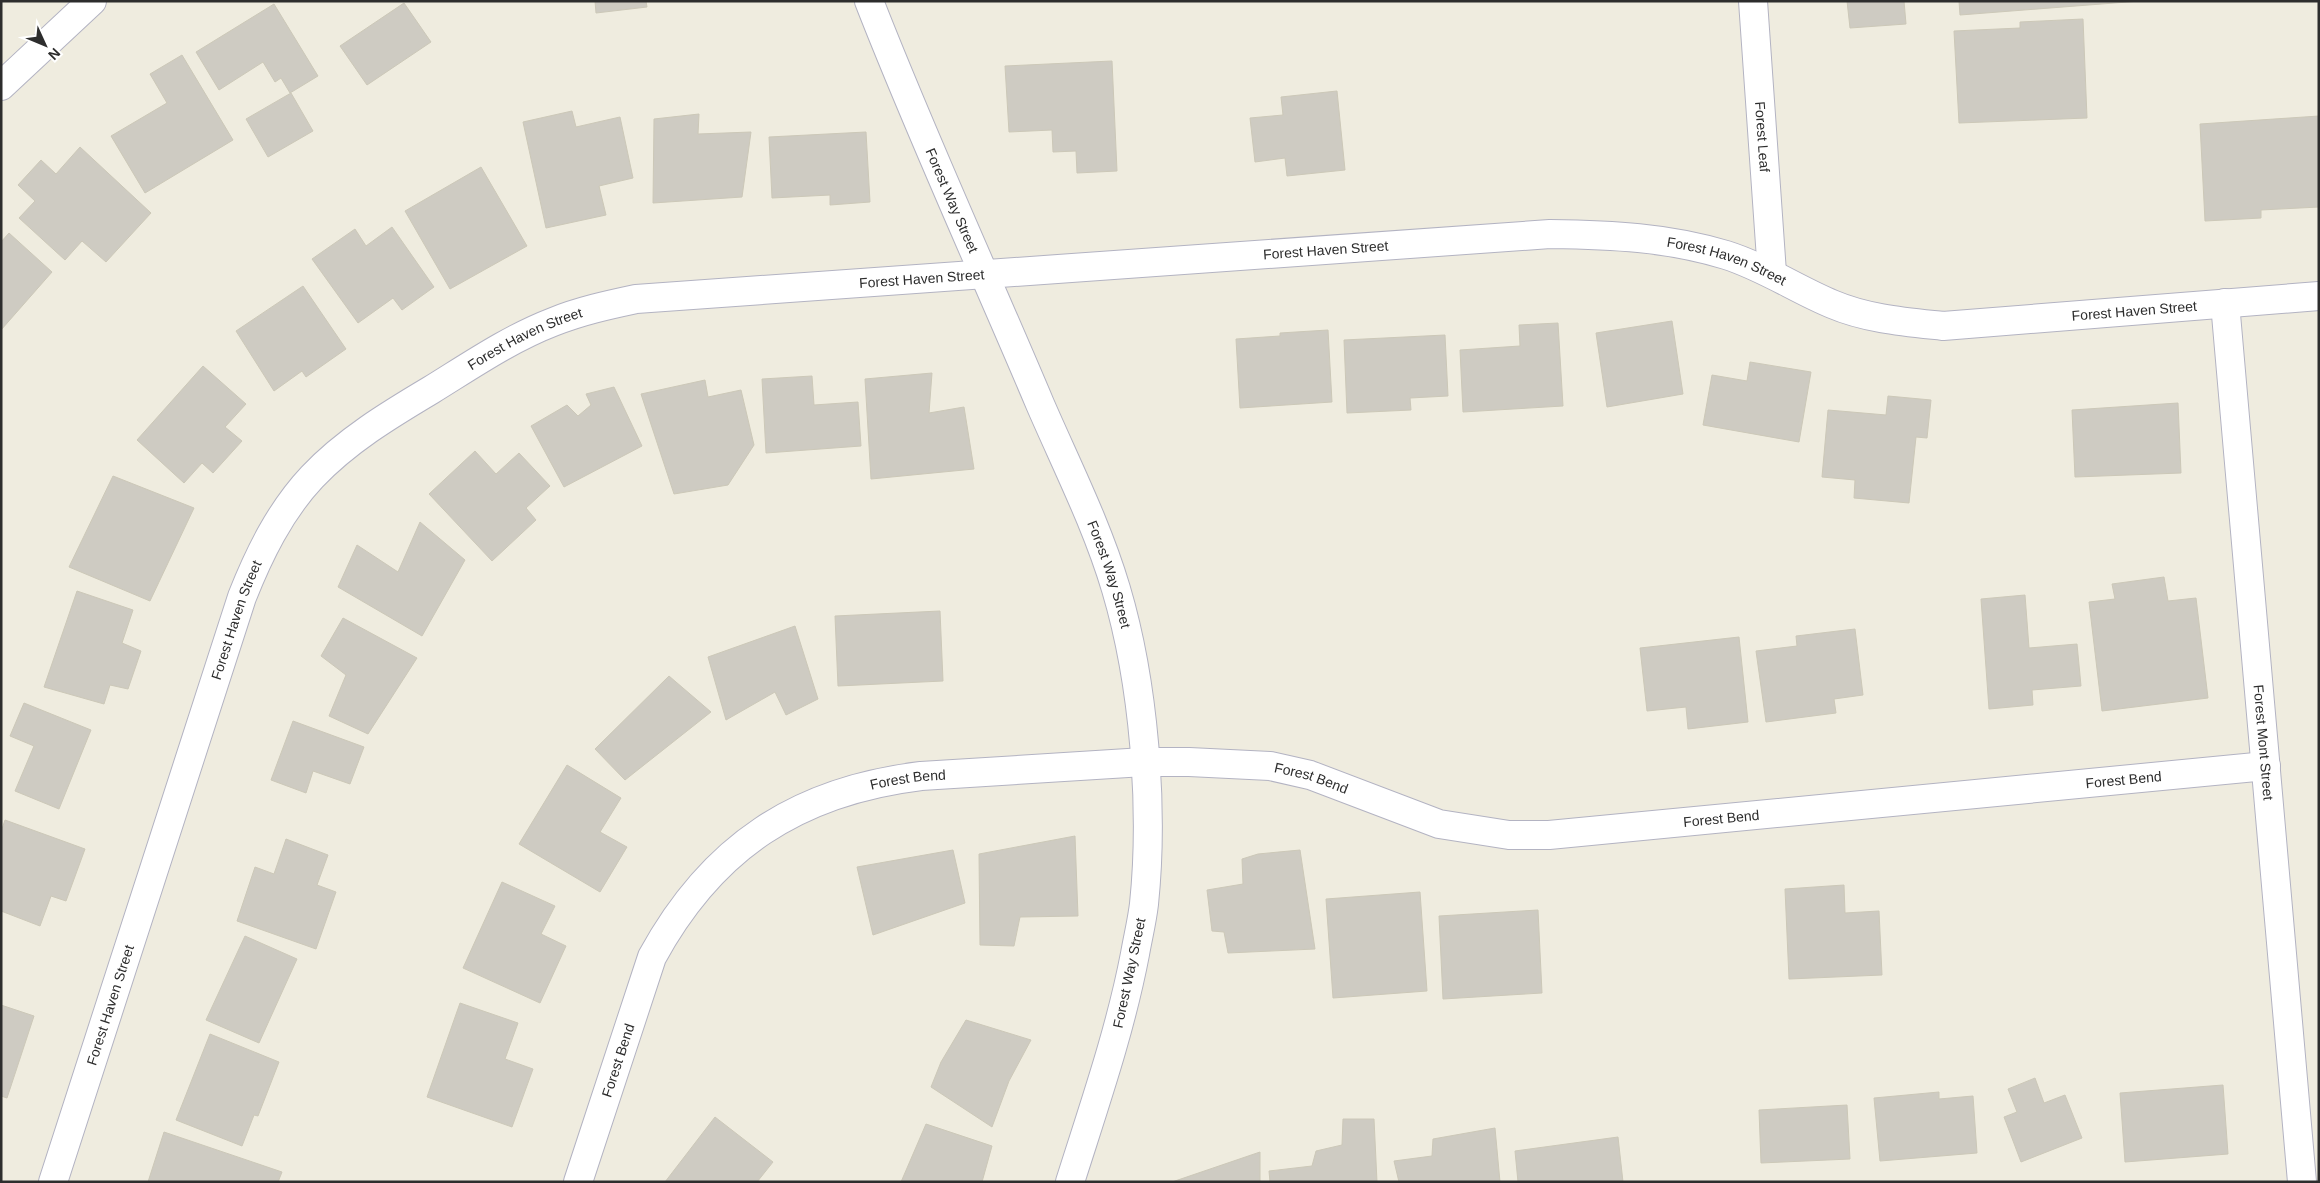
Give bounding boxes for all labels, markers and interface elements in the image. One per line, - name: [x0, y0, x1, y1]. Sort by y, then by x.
- north arrow: [20, 20, 70, 70]
- text: N: [45, 45, 64, 63]
- street label: Forest Leaf: [1752, 101, 1773, 173]
- street label: Forest Way Street: [922, 146, 982, 255]
- street label: Forest Haven Street: [1666, 234, 1789, 288]
- street label: Forest Haven Street: [1263, 238, 1389, 262]
- street label: Forest Haven Street: [859, 266, 985, 291]
- street label: Forest Haven Street: [2071, 298, 2197, 324]
- street label: Forest Haven Street: [465, 304, 584, 373]
- street label: Forest Way Street: [1084, 518, 1134, 630]
- street label: Forest Haven Street: [208, 558, 265, 682]
- street label: Forest Mont Street: [2250, 684, 2277, 801]
- street label: Forest Bend: [1273, 759, 1350, 797]
- street label: Forest Bend: [868, 766, 946, 793]
- street label: Forest Bend: [2085, 768, 2162, 791]
- street label: Forest Bend: [1683, 807, 1760, 830]
- street label: Forest Way Street: [1110, 916, 1149, 1030]
- street label: Forest Haven Street: [83, 943, 137, 1067]
- street label: Forest Bend: [598, 1022, 638, 1099]

